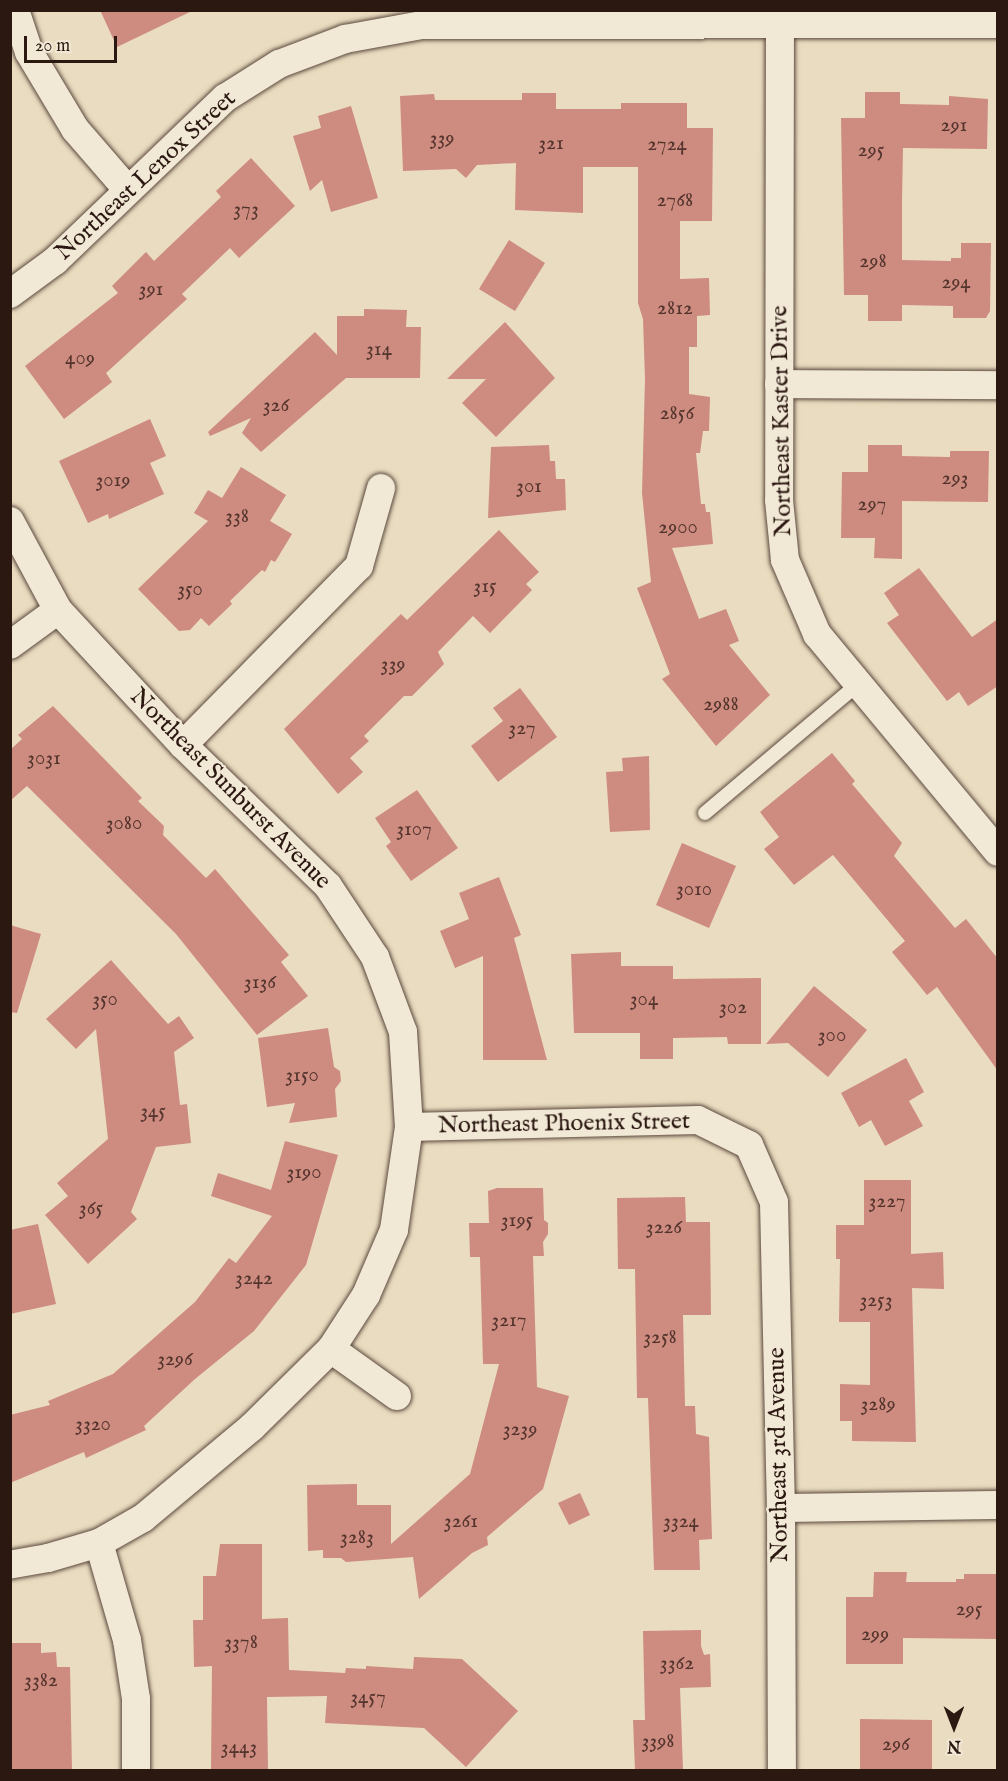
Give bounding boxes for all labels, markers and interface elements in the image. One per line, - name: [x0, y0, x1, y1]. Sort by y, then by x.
- scale bar: [27, 24, 120, 62]
- text: 20 m: [35, 35, 70, 58]
- street label: Northeast Lenox Street: [50, 85, 242, 267]
- house number: 291: [941, 113, 967, 139]
- house number: 339: [430, 126, 454, 152]
- house number: 321: [538, 131, 564, 157]
- house number: 2724: [647, 132, 687, 158]
- house number: 295: [858, 138, 884, 164]
- house number: 2768: [657, 188, 693, 214]
- house number: 373: [233, 197, 259, 223]
- house number: 298: [859, 249, 887, 275]
- house number: 294: [941, 270, 971, 296]
- house number: 391: [139, 277, 163, 303]
- house number: 2812: [657, 296, 693, 322]
- street label: Northeast Kaster Drive: [766, 305, 798, 537]
- house number: 314: [366, 337, 392, 363]
- house number: 409: [65, 346, 95, 372]
- house number: 326: [263, 393, 289, 419]
- house number: 2856: [660, 401, 694, 427]
- house number: 293: [942, 466, 968, 492]
- house number: 3019: [95, 468, 131, 494]
- house number: 301: [516, 474, 542, 500]
- house number: 297: [858, 492, 886, 518]
- house number: 338: [225, 504, 249, 530]
- house number: 2900: [658, 515, 698, 541]
- house number: 315: [473, 574, 497, 600]
- house number: 350: [177, 577, 203, 603]
- house number: 339: [381, 652, 405, 678]
- street label: Northeast Sunburst Avenue: [123, 682, 337, 896]
- house number: 2988: [703, 692, 739, 718]
- house number: 327: [508, 716, 536, 742]
- house number: 3031: [27, 746, 61, 772]
- house number: 3080: [106, 811, 142, 837]
- house number: 3107: [396, 817, 432, 843]
- house number: 3010: [676, 877, 712, 903]
- house number: 3136: [244, 970, 276, 996]
- house number: 350: [92, 987, 118, 1013]
- house number: 304: [630, 987, 658, 1013]
- house number: 302: [719, 995, 747, 1021]
- house number: 300: [818, 1023, 846, 1049]
- house number: 3150: [285, 1063, 319, 1089]
- house number: 345: [140, 1099, 166, 1125]
- street label: Northeast Phoenix Street: [438, 1107, 690, 1141]
- house number: 3190: [286, 1160, 322, 1186]
- house number: 3227: [868, 1189, 906, 1215]
- house number: 365: [79, 1196, 103, 1222]
- house number: 3195: [501, 1208, 533, 1234]
- house number: 3226: [646, 1215, 682, 1241]
- house number: 3242: [235, 1266, 273, 1292]
- house number: 3253: [859, 1288, 893, 1314]
- house number: 3217: [491, 1308, 527, 1334]
- house number: 3258: [643, 1325, 677, 1351]
- house number: 3296: [157, 1347, 193, 1373]
- street label: Northeast 3rd Avenue: [763, 1347, 795, 1563]
- house number: 3289: [860, 1392, 896, 1418]
- house number: 3320: [75, 1412, 111, 1438]
- house number: 3239: [503, 1417, 537, 1443]
- house number: 3261: [444, 1509, 478, 1535]
- house number: 3324: [663, 1509, 699, 1535]
- house number: 3283: [340, 1525, 374, 1551]
- house number: 295: [956, 1597, 982, 1623]
- house number: 299: [861, 1622, 889, 1648]
- house number: 3378: [224, 1630, 258, 1656]
- house number: 3362: [660, 1651, 694, 1677]
- house number: 3382: [24, 1668, 58, 1694]
- house number: 3457: [350, 1685, 386, 1711]
- north arrow: [924, 1697, 984, 1757]
- house number: 3398: [641, 1729, 675, 1755]
- house number: 296: [882, 1732, 910, 1758]
- house number: 3443: [221, 1735, 257, 1761]
- text: N: [947, 1735, 961, 1755]

